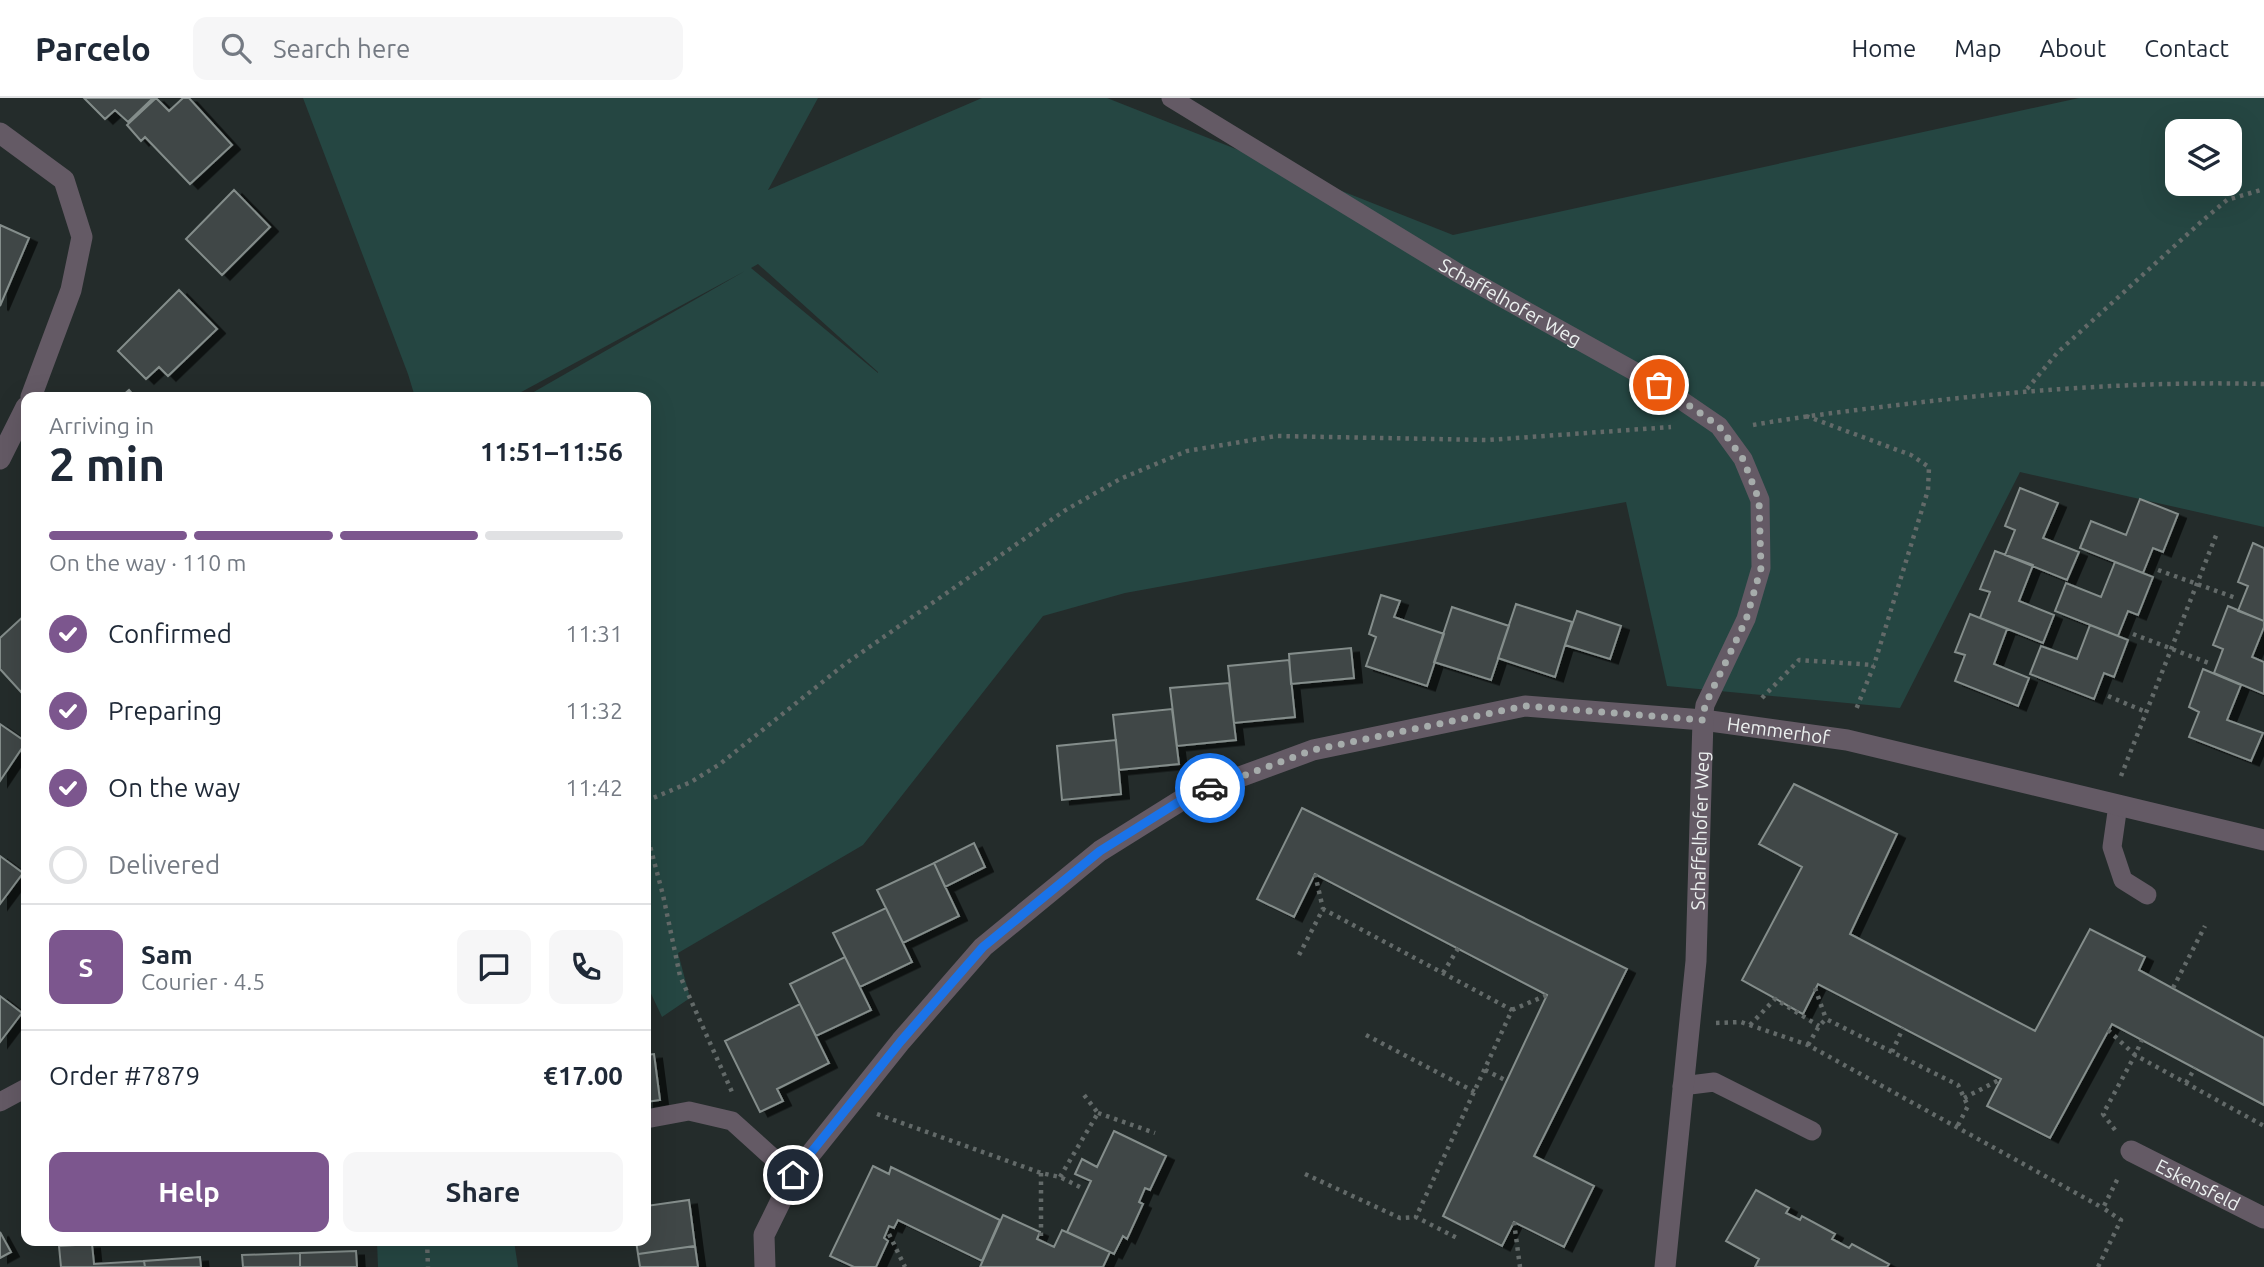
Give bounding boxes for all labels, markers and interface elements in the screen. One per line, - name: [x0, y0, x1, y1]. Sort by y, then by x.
- search box: [193, 17, 683, 80]
- icon: search: [217, 29, 255, 67]
- text: Parcelo: [35, 30, 151, 67]
- text: Search here: [273, 34, 410, 63]
- text: Home: [1851, 35, 1916, 62]
- text: Map: [1954, 35, 2001, 62]
- text: About: [2039, 35, 2106, 62]
- text: Contact: [2144, 35, 2229, 62]
- map controls: [2165, 119, 2242, 196]
- button: layers: [2165, 119, 2242, 196]
- street label: Schaffelhofer Weg: [1435, 253, 1585, 351]
- pin: [1629, 355, 1689, 415]
- icon: bag: [1640, 366, 1678, 404]
- text: Arriving in: [49, 413, 154, 438]
- text: 11:51–11:56: [480, 437, 623, 466]
- text: 2 min: [49, 438, 165, 490]
- text: On the way · 110 m: [49, 550, 246, 575]
- icon: check: [49, 615, 87, 653]
- text: Confirmed: [108, 619, 232, 648]
- text: 11:31: [565, 621, 623, 646]
- icon: check: [49, 692, 87, 730]
- text: Preparing: [108, 696, 222, 725]
- text: 11:32: [565, 698, 623, 723]
- street label: Hemmerhof: [1726, 712, 1832, 749]
- street label: Schaffelhofer Weg: [1686, 751, 1713, 911]
- courier: [1175, 753, 1245, 823]
- icon: check: [49, 769, 87, 807]
- icon: car: [1191, 769, 1229, 807]
- text: On the way: [108, 773, 240, 802]
- text: 11:42: [565, 775, 623, 800]
- text: Delivered: [108, 850, 220, 879]
- button: chat: [457, 930, 531, 1004]
- button: phone: [549, 930, 623, 1004]
- text: Sam: [141, 940, 193, 969]
- text: S: [79, 953, 93, 982]
- text: Courier · 4.5: [141, 969, 265, 994]
- text: Order #7879: [49, 1061, 200, 1090]
- text: €17.00: [543, 1061, 623, 1090]
- pin: [763, 1145, 823, 1205]
- button: Help: [49, 1152, 329, 1232]
- button: Share: [343, 1152, 623, 1232]
- street label: Eskensfeld: [2152, 1154, 2244, 1215]
- icon: home: [774, 1156, 812, 1194]

